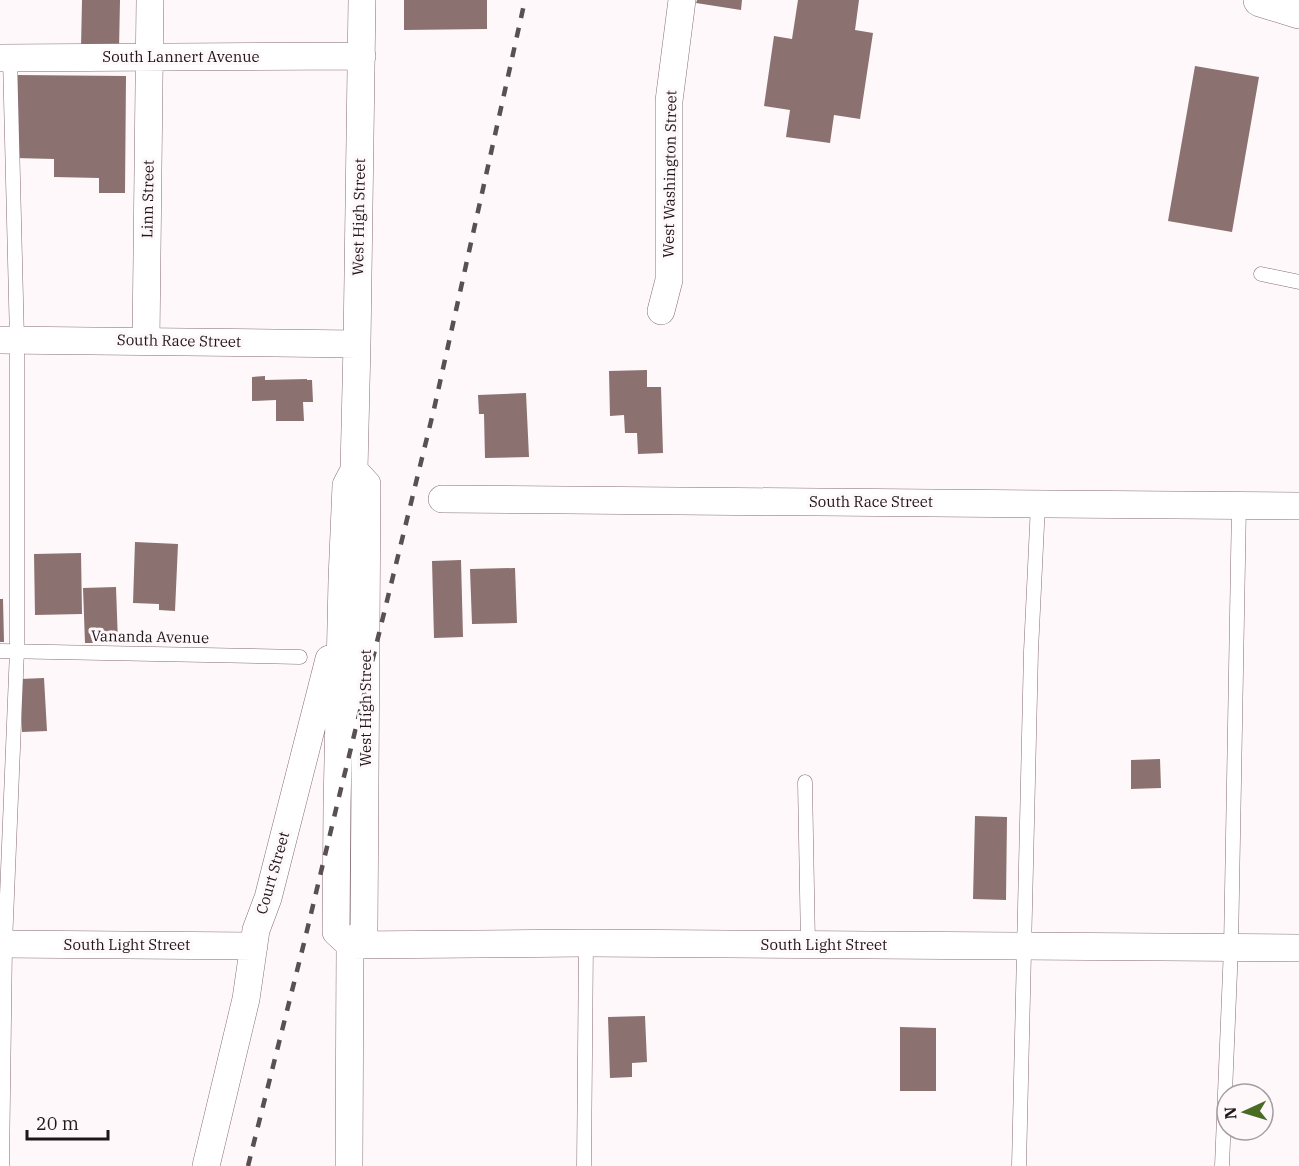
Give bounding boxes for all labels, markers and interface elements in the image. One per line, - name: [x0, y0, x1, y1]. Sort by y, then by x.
- street label: South Lannert Avenue: [102, 47, 260, 66]
- street label: West Washington Street: [659, 90, 680, 258]
- street label: West High Street: [348, 158, 369, 276]
- street label: Linn Street: [137, 160, 158, 238]
- street label: South Race Street: [117, 330, 241, 351]
- street label: South Race Street: [809, 492, 933, 511]
- street label: Vananda Avenue: [91, 626, 209, 647]
- street label: West High Street: [356, 649, 375, 767]
- street label: Court Street: [252, 829, 293, 916]
- street label: South Light Street: [64, 935, 190, 954]
- street label: South Light Street: [761, 935, 887, 954]
- north arrow: [1215, 1082, 1275, 1142]
- scale bar: [27, 1103, 108, 1141]
- text: N: [1220, 1106, 1240, 1120]
- text: 20 m: [36, 1112, 79, 1135]

